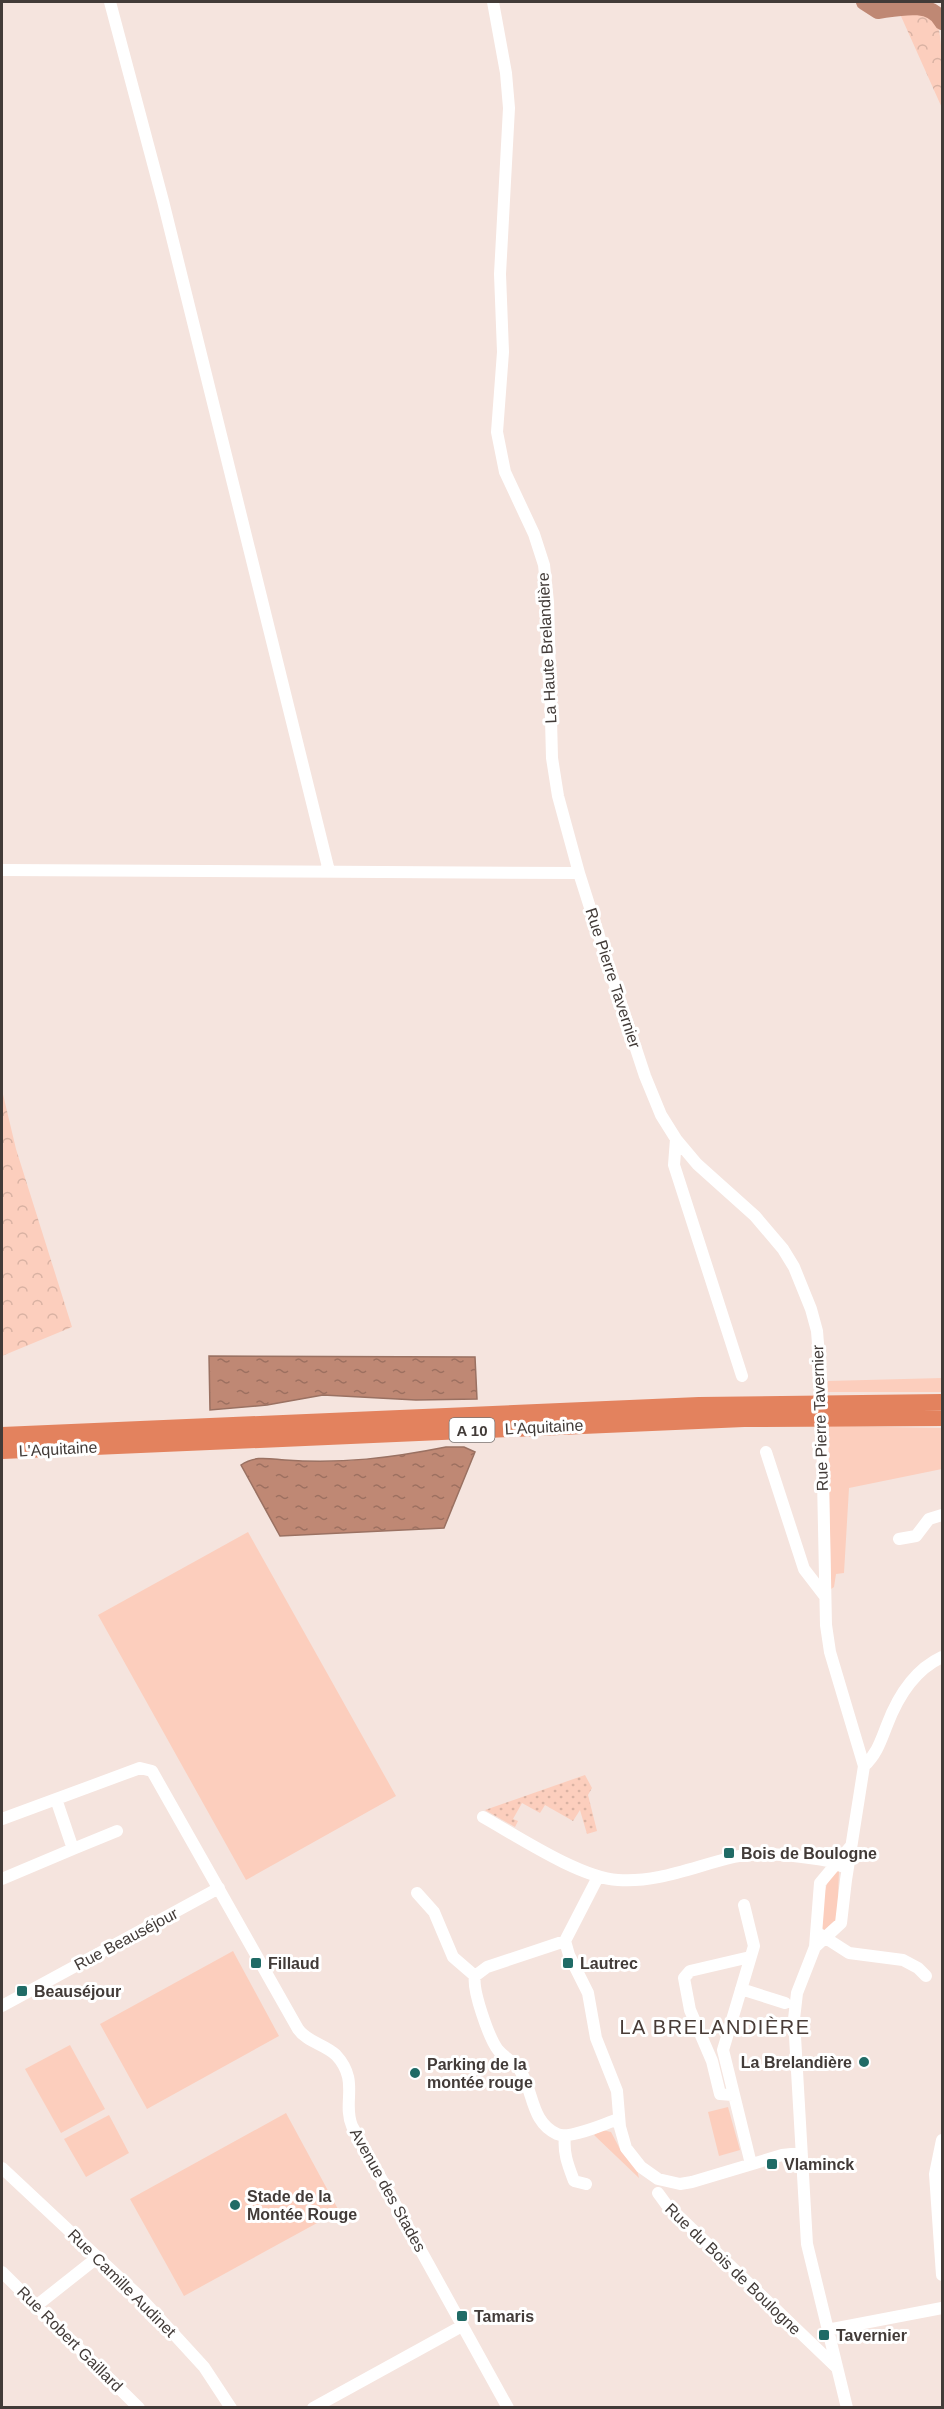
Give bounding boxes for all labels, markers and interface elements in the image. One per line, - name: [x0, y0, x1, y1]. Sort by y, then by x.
- street label: La Haute Brelandière: [535, 572, 559, 724]
- street label: Rue Pierre Tavernier: [582, 906, 644, 1051]
- street label: Rue Pierre Tavernier: [809, 1344, 831, 1491]
- street label: L'Aquitaine: [504, 1416, 584, 1438]
- road number: A 10: [450, 1418, 494, 1442]
- street label: L'Aquitaine: [18, 1438, 98, 1460]
- place label: Bois de Boulogne: [741, 1845, 877, 1862]
- marker: Bois de Boulogne: [722, 1846, 736, 1860]
- street label: Rue Beauséjour: [71, 1904, 181, 1973]
- place label: Fillaud: [268, 1955, 320, 1972]
- place label: Lautrec: [580, 1955, 638, 1972]
- marker: Fillaud: [249, 1956, 263, 1970]
- marker: Lautrec: [561, 1956, 575, 1970]
- place label: Beauséjour: [34, 1983, 121, 2000]
- marker: Beauséjour: [15, 1984, 29, 1998]
- district label: LA BRELANDIÈRE: [619, 2016, 811, 2038]
- place label: La Brelandière: [741, 2054, 852, 2071]
- marker: La Brelandière: [857, 2055, 871, 2069]
- place label: Parking de la montée rouge: [427, 2056, 533, 2091]
- marker: Parking de la montée rouge: [408, 2066, 422, 2080]
- street label: Avenue des Stades: [347, 2125, 429, 2255]
- place label: Vlaminck: [784, 2156, 854, 2173]
- marker: Vlaminck: [765, 2157, 779, 2171]
- place label: Stade de la Montée Rouge: [247, 2188, 357, 2223]
- marker: Stade de la Montée Rouge: [228, 2198, 242, 2212]
- street label: Rue du Bois de Boulogne: [662, 2200, 804, 2338]
- street label: Rue Camille Audinet: [65, 2226, 180, 2341]
- street label: Rue Robert Gaillard: [14, 2283, 126, 2395]
- place label: Tamaris: [474, 2308, 534, 2325]
- marker: Tamaris: [455, 2309, 469, 2323]
- place label: Tavernier: [836, 2327, 907, 2344]
- marker: Tavernier: [817, 2328, 831, 2342]

